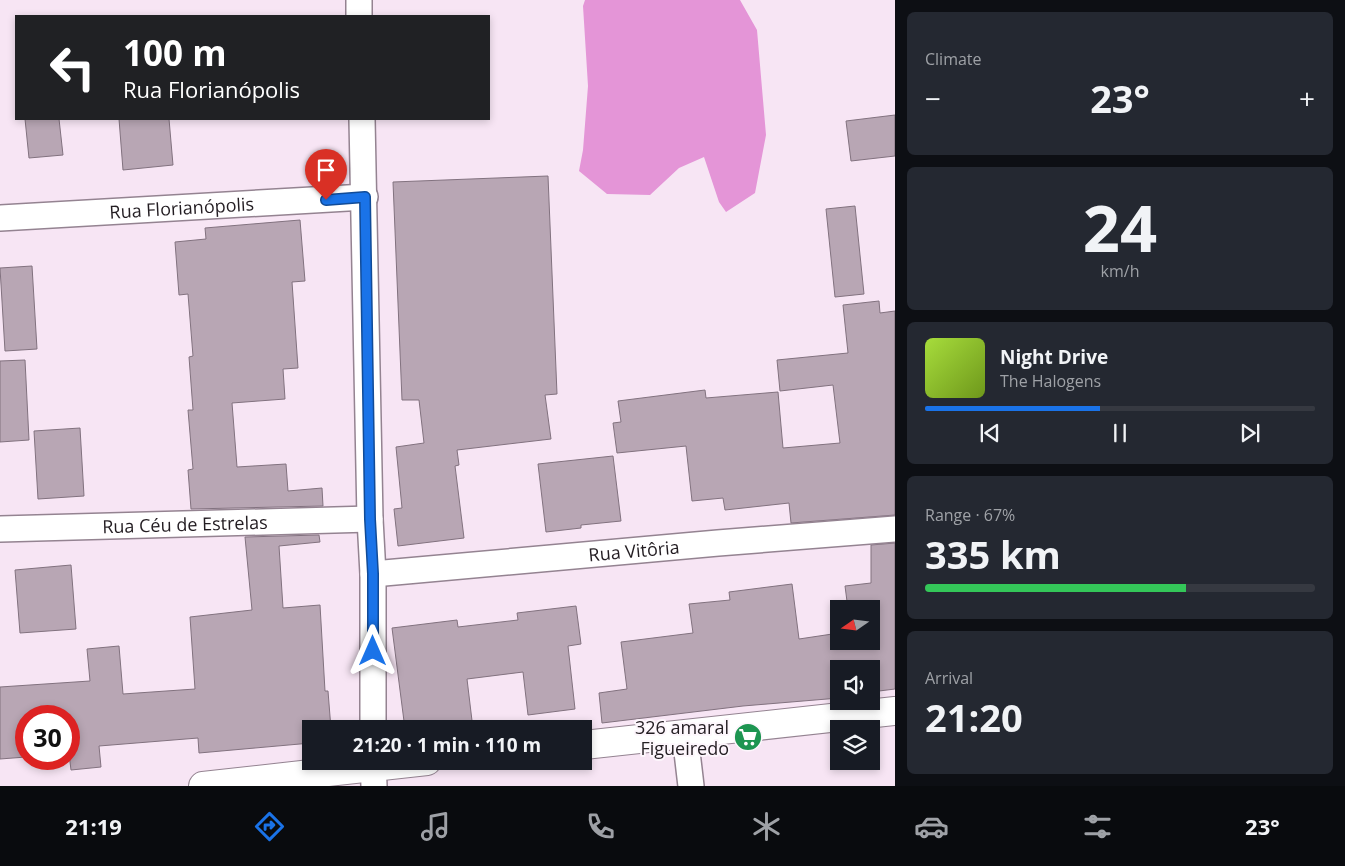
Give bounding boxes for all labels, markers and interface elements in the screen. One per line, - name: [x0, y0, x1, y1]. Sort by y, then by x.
- text: 100 m: [123, 29, 227, 76]
- icon: left: [40, 35, 105, 100]
- text: Climate: [925, 48, 982, 70]
- text: 23°: [1090, 72, 1150, 124]
- text: Rua Florianópolis: [123, 74, 300, 104]
- text: −: [925, 79, 941, 117]
- text: +: [1299, 79, 1315, 117]
- pin: [305, 149, 347, 200]
- icon: arrive: [312, 156, 340, 184]
- text: 24: [1083, 183, 1157, 271]
- street label: Rua Florianópolis: [109, 191, 255, 224]
- text: km/h: [1101, 260, 1139, 282]
- text: Night Drive: [1000, 344, 1108, 370]
- text: The Halogens: [1000, 370, 1101, 392]
- icon: previous: [976, 419, 1004, 447]
- icon: pause: [1106, 419, 1134, 447]
- icon: next: [1236, 419, 1264, 447]
- text: Range · 67%: [925, 504, 1015, 526]
- street label: Rua Céu de Estrelas: [102, 510, 268, 538]
- text: 335 km: [925, 528, 1061, 580]
- street label: Rua Vitôria: [587, 535, 680, 567]
- north arrow: [830, 600, 880, 650]
- map controls: [830, 600, 880, 770]
- position arrow: [346, 624, 398, 676]
- button: sound: [830, 660, 880, 710]
- text: Arrival: [925, 667, 973, 689]
- text: 21:20: [925, 691, 1023, 743]
- speed limit sign: 30: [15, 705, 80, 770]
- place label: 326 amaral Figueiredo: [635, 715, 729, 760]
- button: layers: [830, 720, 880, 770]
- supermarket icon: 326 amaral Figueiredo: [733, 722, 763, 752]
- text: 21:20 · 1 min · 110 m: [353, 732, 541, 758]
- icon: directions: [252, 809, 287, 844]
- icon: music: [418, 809, 453, 844]
- icon: phone: [583, 809, 618, 844]
- icon: climate: [749, 809, 784, 844]
- icon: car: [914, 809, 949, 844]
- icon: filters: [1080, 809, 1115, 844]
- text: 21:19: [65, 811, 122, 841]
- text: 23°: [1245, 811, 1280, 841]

